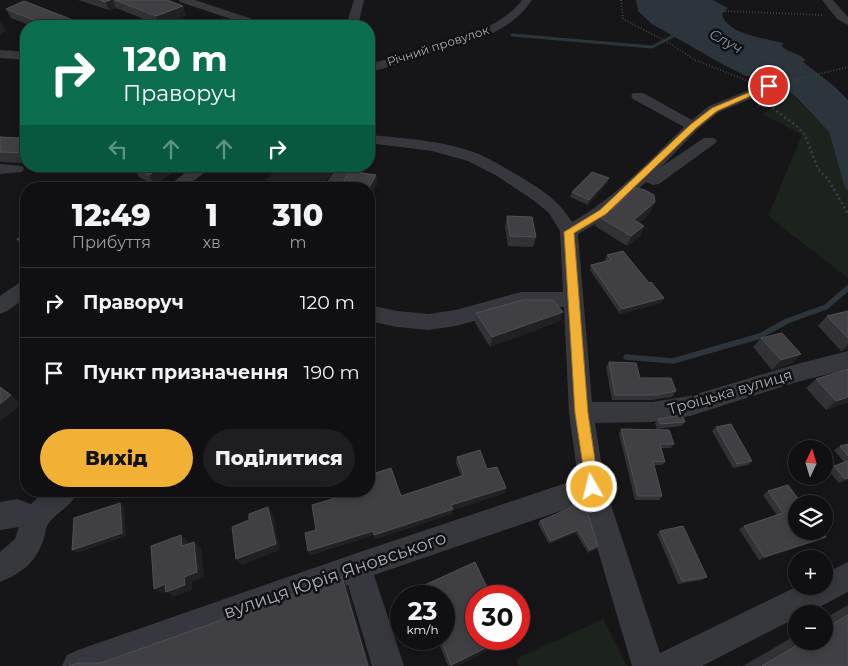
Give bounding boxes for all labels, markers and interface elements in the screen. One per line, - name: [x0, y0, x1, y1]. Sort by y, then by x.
- street label: Річний провулок: [385, 22, 491, 69]
- water label: Случ: [706, 25, 746, 57]
- text: 120 m: [123, 37, 228, 80]
- icon: right: [40, 40, 105, 105]
- pin: [748, 65, 790, 107]
- icon: arrive: [755, 72, 783, 100]
- text: Праворуч: [123, 80, 237, 107]
- icon: left: [104, 135, 132, 163]
- icon: ahead: [157, 135, 185, 163]
- icon: ahead: [210, 135, 238, 163]
- icon: right: [263, 135, 291, 163]
- text: 12:49: [72, 197, 151, 234]
- text: 1: [206, 197, 218, 234]
- text: 310: [272, 197, 323, 234]
- text: Прибуття: [72, 233, 151, 252]
- text: хв: [203, 233, 221, 252]
- text: m: [289, 233, 306, 252]
- icon: right: [40, 289, 68, 317]
- text: Праворуч: [83, 291, 184, 314]
- text: 120 m: [300, 291, 355, 314]
- icon: arrive: [40, 359, 68, 387]
- text: Пункт призначення: [83, 361, 289, 384]
- text: 190 m: [304, 361, 360, 384]
- street label: Троїцька вулиця: [665, 365, 794, 418]
- button: Вихід: [40, 429, 193, 487]
- button: Поділитися: [203, 429, 355, 487]
- north arrow: [788, 440, 832, 485]
- map controls: [788, 440, 833, 650]
- position arrow: [565, 460, 617, 512]
- button: layers: [788, 495, 833, 540]
- street label: вулиця Юрія Яновського: [221, 527, 449, 623]
- button: +: [788, 550, 833, 595]
- speed limit sign: 30: [465, 585, 530, 650]
- text: 23: [408, 596, 437, 626]
- button: −: [788, 605, 833, 650]
- text: km/h: [406, 622, 439, 637]

